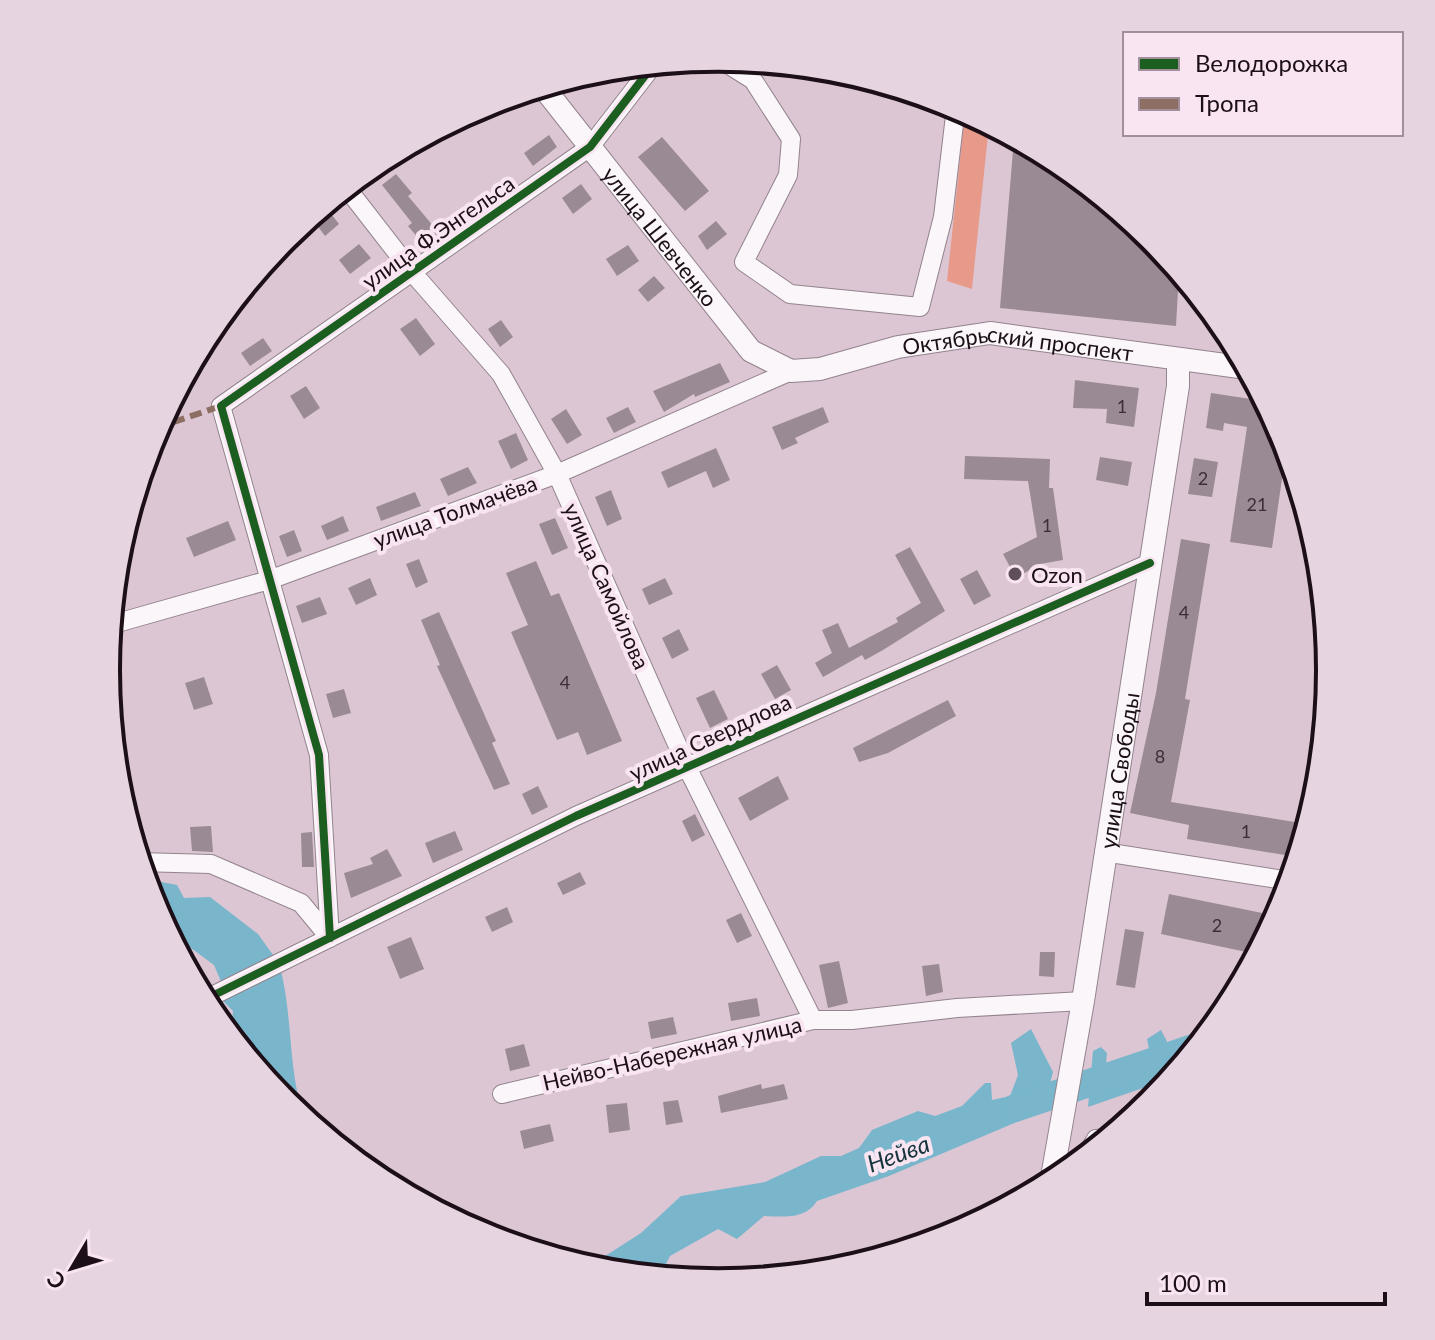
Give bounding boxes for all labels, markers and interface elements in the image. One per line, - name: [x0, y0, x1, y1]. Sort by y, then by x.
- legend: [1123, 32, 1403, 136]
- text: Велодорожка: [1195, 48, 1348, 77]
- text: Тропа: [1195, 88, 1259, 117]
- street label: улица Шевченко: [597, 161, 724, 312]
- street label: улица Ф.Энгельса: [357, 169, 519, 295]
- street label: Октябрьский проспект: [900, 319, 1135, 366]
- house number: 1: [1117, 395, 1127, 417]
- house number: 2: [1198, 467, 1208, 489]
- street label: улица Толмачёва: [369, 469, 541, 553]
- house number: 21: [1247, 493, 1267, 515]
- street label: улица Самойлова: [558, 499, 656, 673]
- house number: 1: [1042, 514, 1052, 536]
- place label: Ozon: [1031, 561, 1083, 588]
- marker: Ozon: [1006, 565, 1024, 583]
- house number: 4: [1179, 601, 1189, 623]
- house number: 4: [560, 671, 570, 693]
- street label: улица Свердлова: [625, 688, 795, 786]
- street label: улица Свободы: [1093, 690, 1144, 851]
- house number: 8: [1155, 745, 1165, 767]
- house number: 1: [1241, 820, 1251, 842]
- house number: 2: [1212, 914, 1222, 936]
- street label: Нейво-Набережная улица: [540, 1010, 804, 1096]
- water label: Нейва: [863, 1128, 933, 1178]
- north arrow: [32, 1228, 112, 1308]
- scale bar: [1147, 1256, 1385, 1306]
- text: С: [40, 1266, 71, 1295]
- text: 100 m: [1159, 1268, 1227, 1297]

